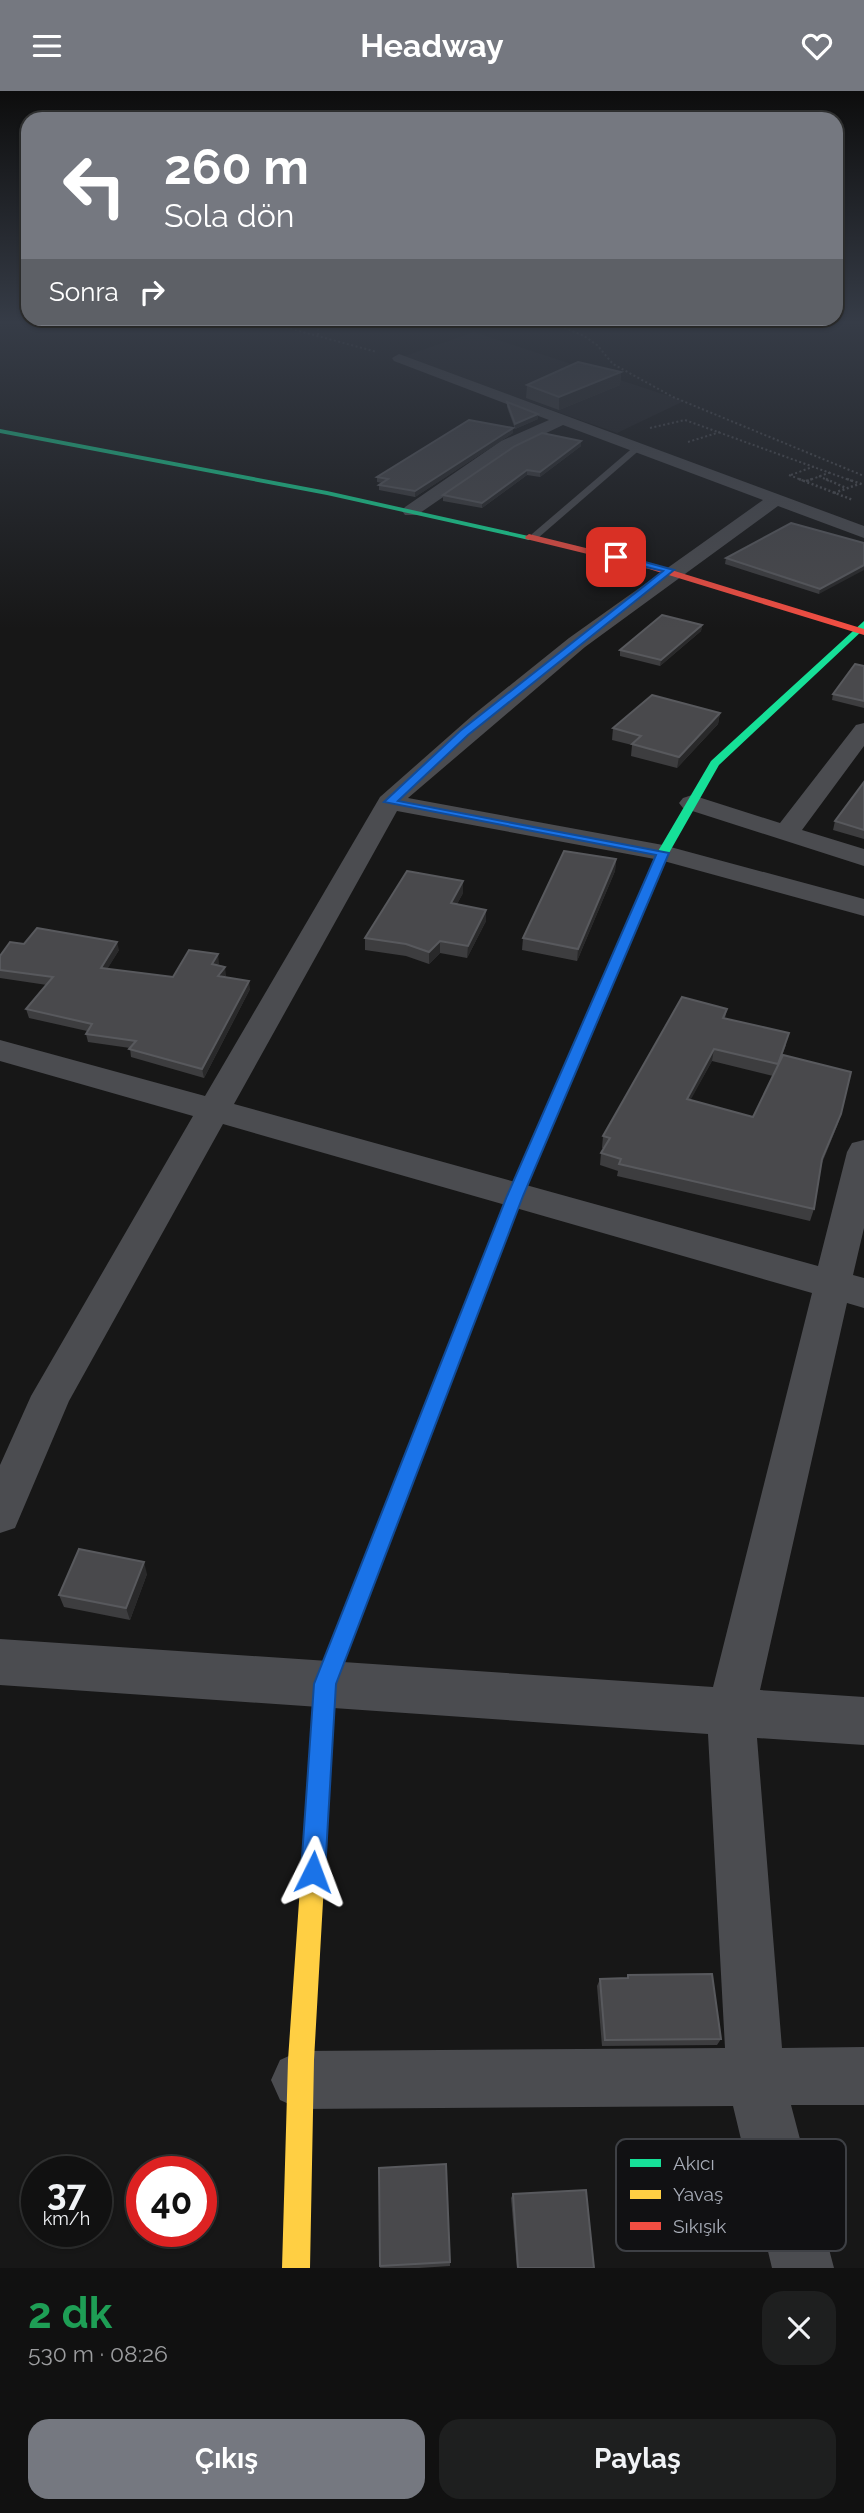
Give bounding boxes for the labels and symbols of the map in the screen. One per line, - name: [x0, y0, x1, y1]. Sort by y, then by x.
- pin: [586, 527, 646, 587]
- position arrow: [276, 1835, 350, 1909]
- legend: [616, 2139, 846, 2251]
- text: Akıcı: [673, 2152, 715, 2174]
- speed limit sign: 40: [126, 2156, 217, 2247]
- text: Yavaş: [673, 2183, 723, 2205]
- text: Sıkışık: [673, 2215, 726, 2237]

